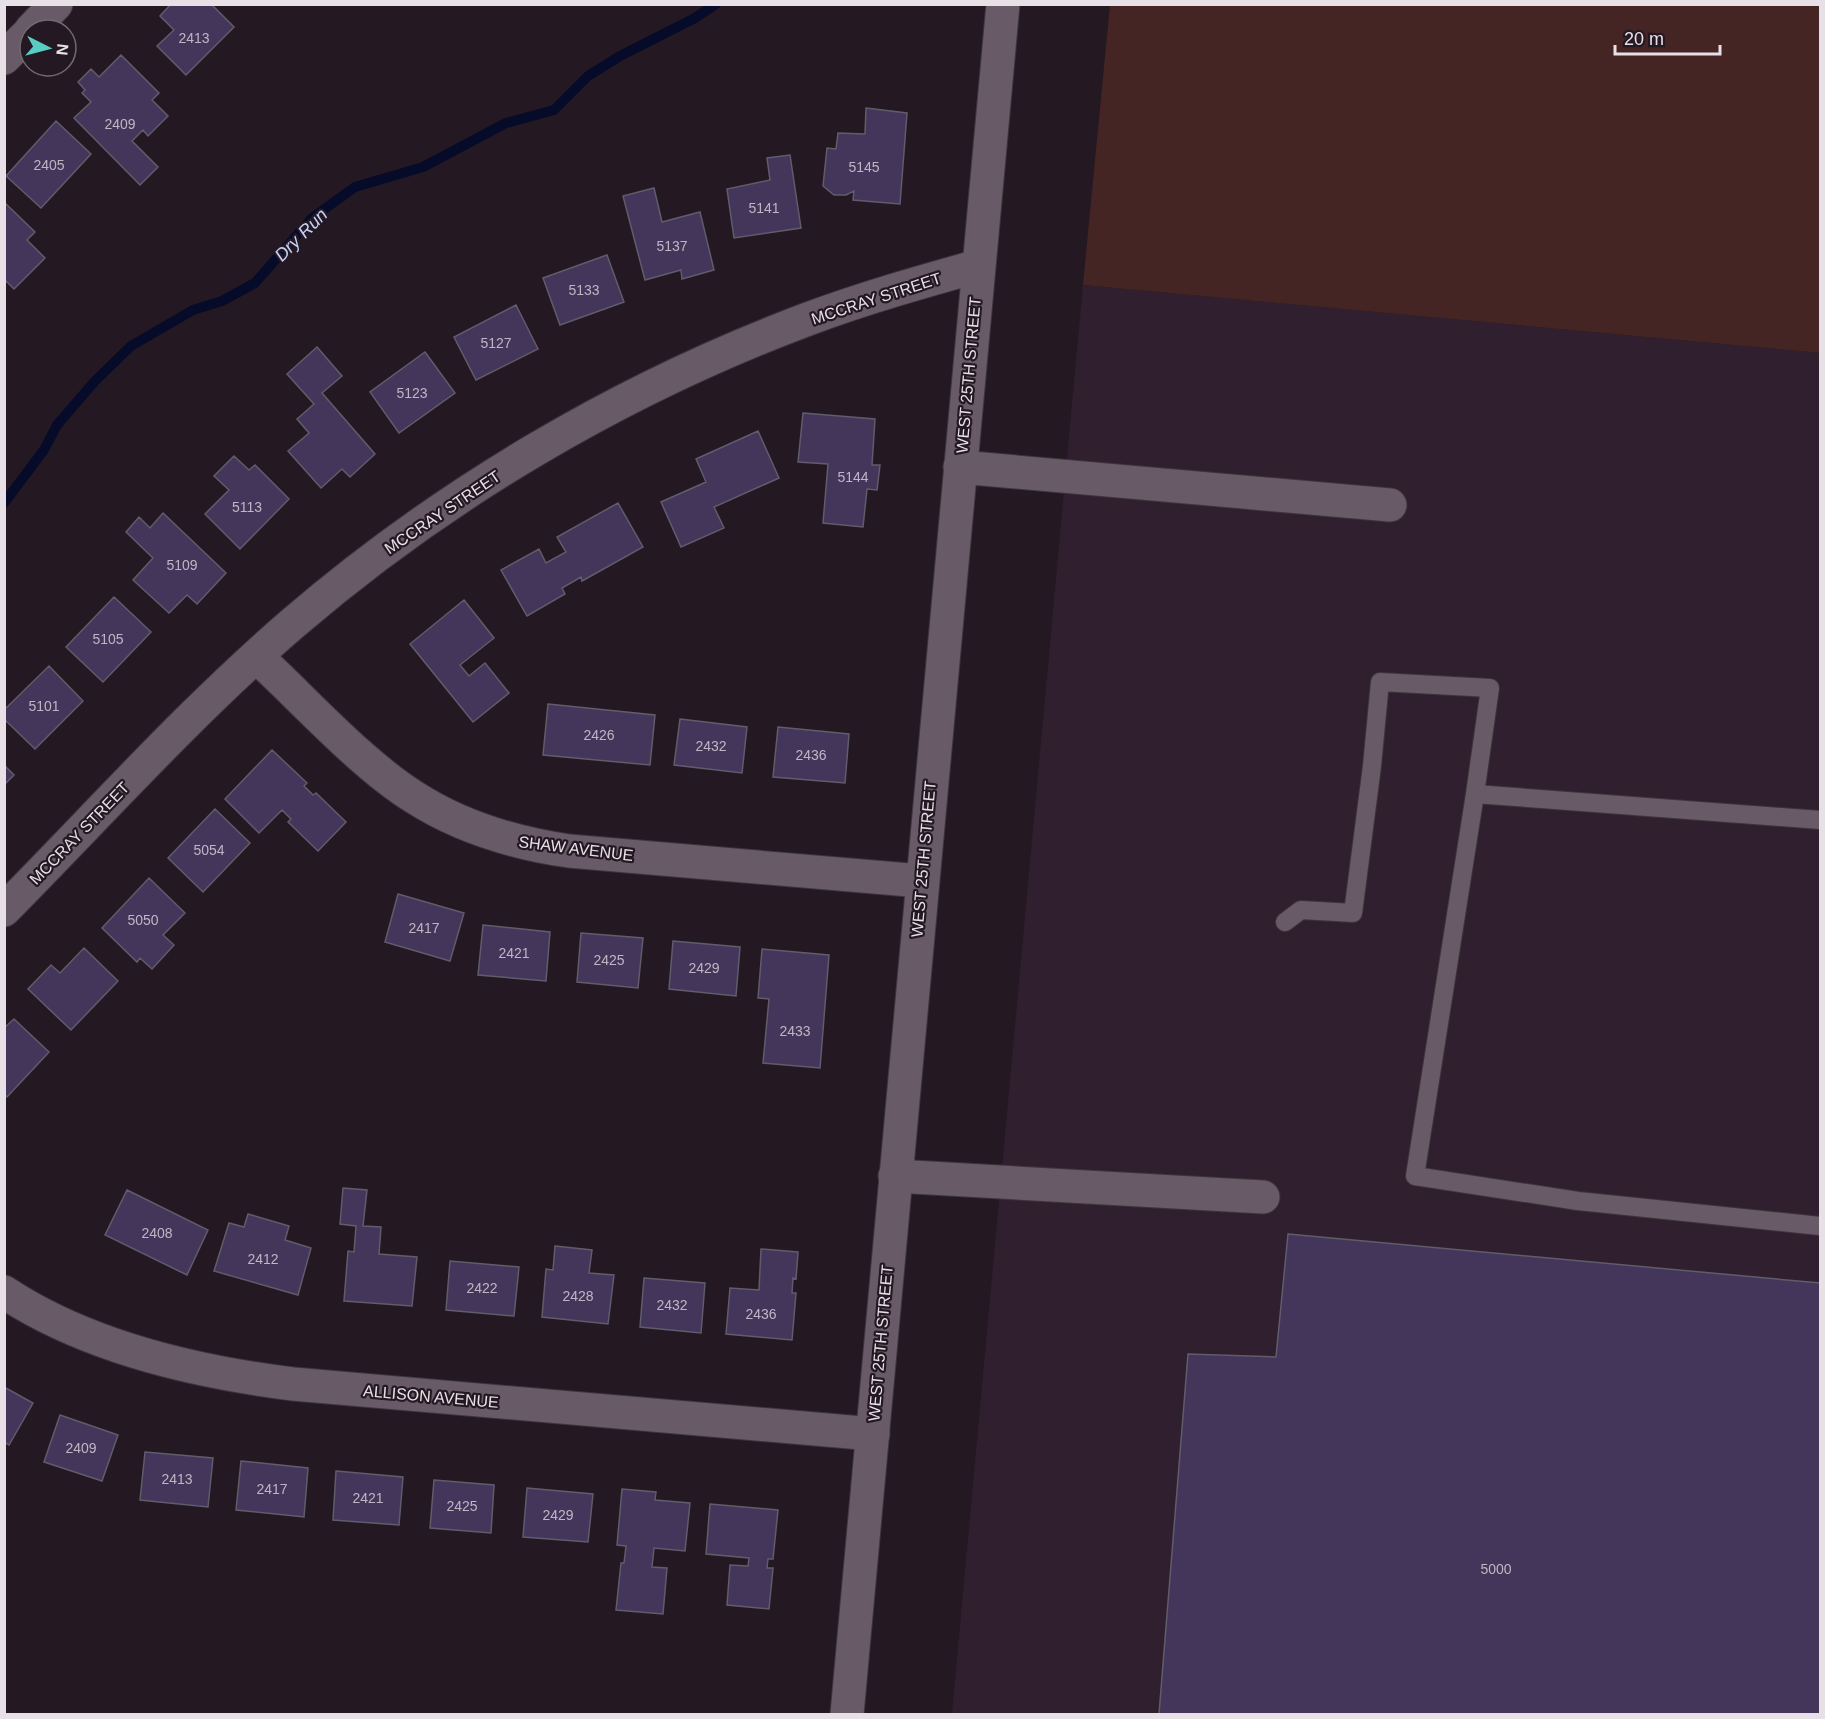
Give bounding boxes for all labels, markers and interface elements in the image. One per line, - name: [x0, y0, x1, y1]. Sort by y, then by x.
- north arrow: [18, 18, 78, 78]
- scale bar: [1615, 18, 1720, 56]
- text: 20 m: [1624, 29, 1664, 49]
- house number: 2413: [178, 30, 210, 46]
- text: N: [53, 43, 71, 56]
- house number: 2409: [104, 116, 136, 132]
- house number: 2405: [33, 157, 65, 173]
- house number: 5145: [848, 159, 880, 175]
- house number: 5141: [748, 200, 780, 216]
- water label: Dry Run: [271, 205, 331, 265]
- house number: 5137: [656, 238, 688, 254]
- street label: MCCRAY STREET: [809, 269, 943, 327]
- house number: 5133: [568, 282, 600, 298]
- street label: WEST 25TH STREET: [953, 296, 984, 454]
- house number: 5127: [480, 335, 512, 351]
- house number: 5123: [396, 385, 428, 401]
- street label: MCCRAY STREET: [381, 467, 503, 557]
- house number: 5144: [837, 469, 869, 485]
- house number: 5113: [232, 499, 262, 515]
- house number: 5109: [166, 557, 198, 573]
- house number: 5105: [92, 631, 124, 647]
- house number: 5101: [28, 698, 60, 714]
- house number: 2426: [583, 727, 615, 743]
- house number: 2432: [695, 738, 727, 754]
- house number: 2436: [795, 747, 827, 763]
- street label: MCCRAY STREET: [26, 779, 133, 888]
- street label: WEST 25TH STREET: [908, 780, 939, 938]
- street label: SHAW AVENUE: [518, 833, 634, 864]
- house number: 5054: [193, 842, 225, 858]
- house number: 5050: [127, 912, 159, 928]
- house number: 2417: [408, 920, 440, 936]
- house number: 2421: [498, 945, 530, 961]
- house number: 2425: [593, 952, 625, 968]
- house number: 2429: [688, 960, 720, 976]
- house number: 2433: [779, 1023, 811, 1039]
- house number: 2408: [141, 1225, 173, 1241]
- house number: 2412: [247, 1251, 279, 1267]
- street label: WEST 25TH STREET: [865, 1264, 896, 1422]
- house number: 2422: [466, 1280, 498, 1296]
- house number: 2428: [562, 1288, 594, 1304]
- house number: 2432: [656, 1297, 688, 1313]
- house number: 2436: [745, 1306, 777, 1322]
- street label: ALLISON AVENUE: [363, 1382, 499, 1411]
- house number: 2409: [65, 1440, 97, 1456]
- house number: 2413: [161, 1471, 193, 1487]
- house number: 2417: [256, 1481, 288, 1497]
- house number: 2421: [352, 1490, 384, 1506]
- house number: 2425: [446, 1498, 478, 1514]
- house number: 2429: [542, 1507, 574, 1523]
- house number: 5000: [1480, 1561, 1512, 1577]

